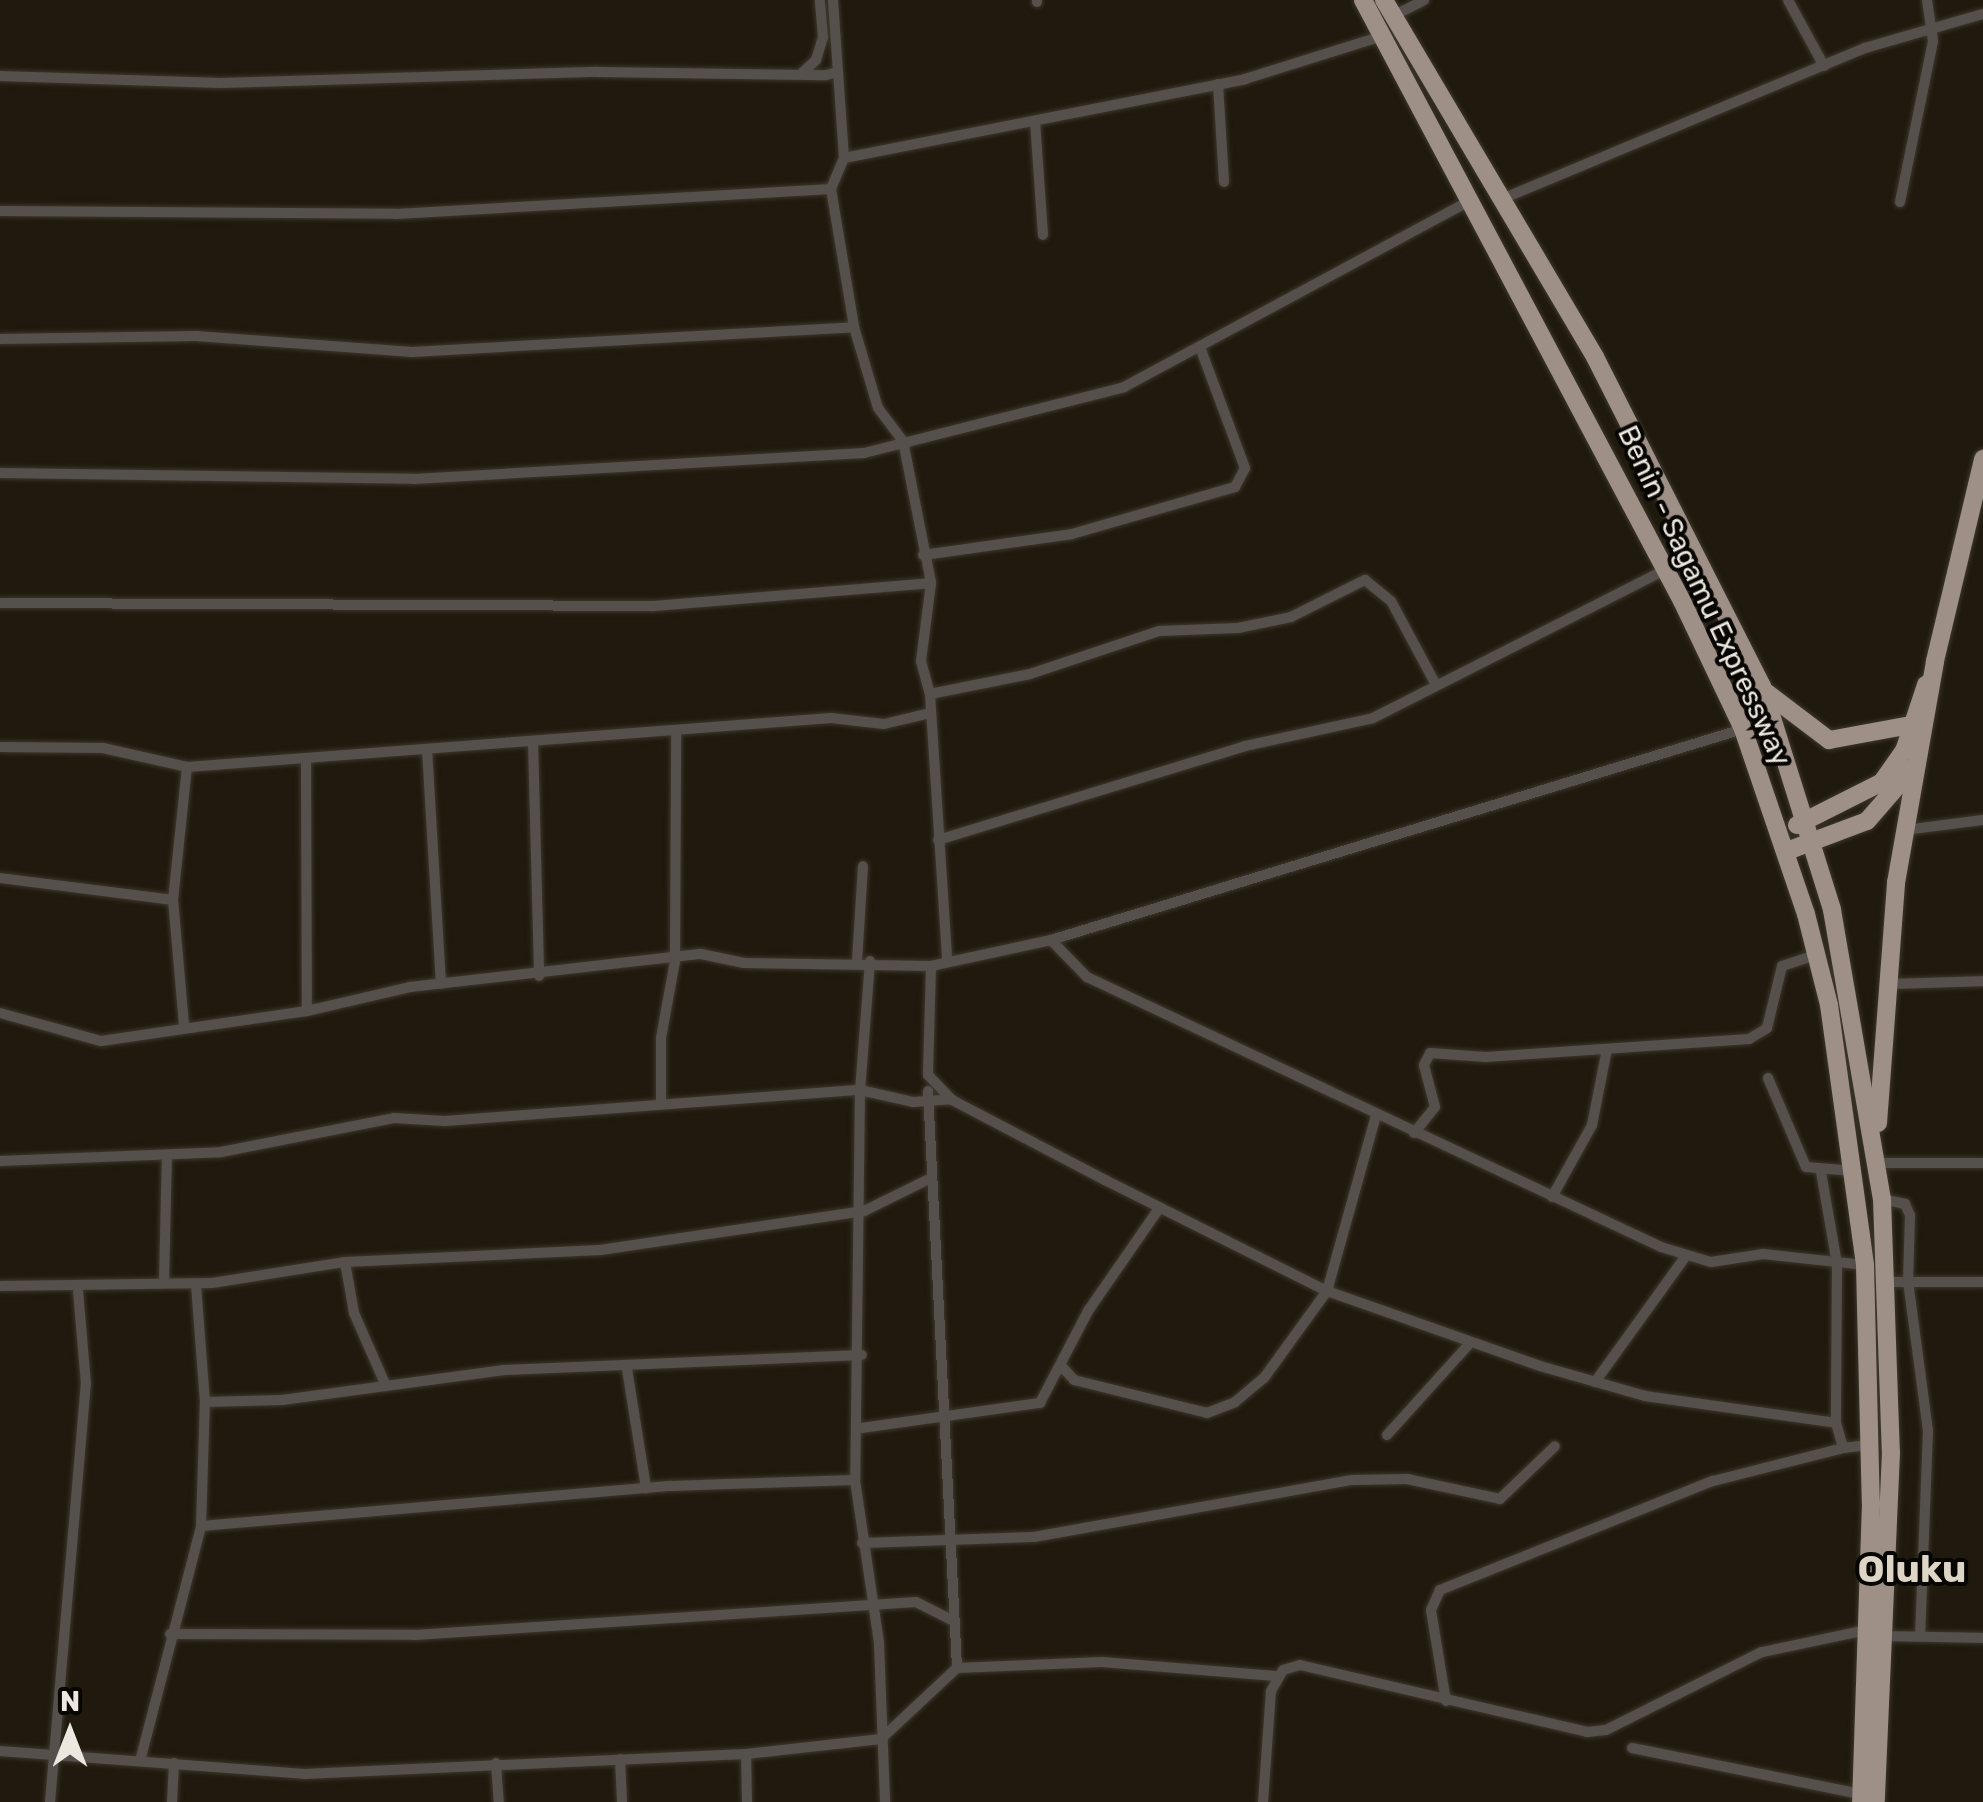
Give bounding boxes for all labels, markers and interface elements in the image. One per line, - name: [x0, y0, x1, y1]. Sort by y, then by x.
- street label: Benin - Sagamu Expressway: [1610, 421, 1798, 771]
- district label: Oluku: [1858, 1547, 1966, 1593]
- north arrow: [20, 1682, 120, 1782]
- text: N: [60, 1685, 80, 1718]

